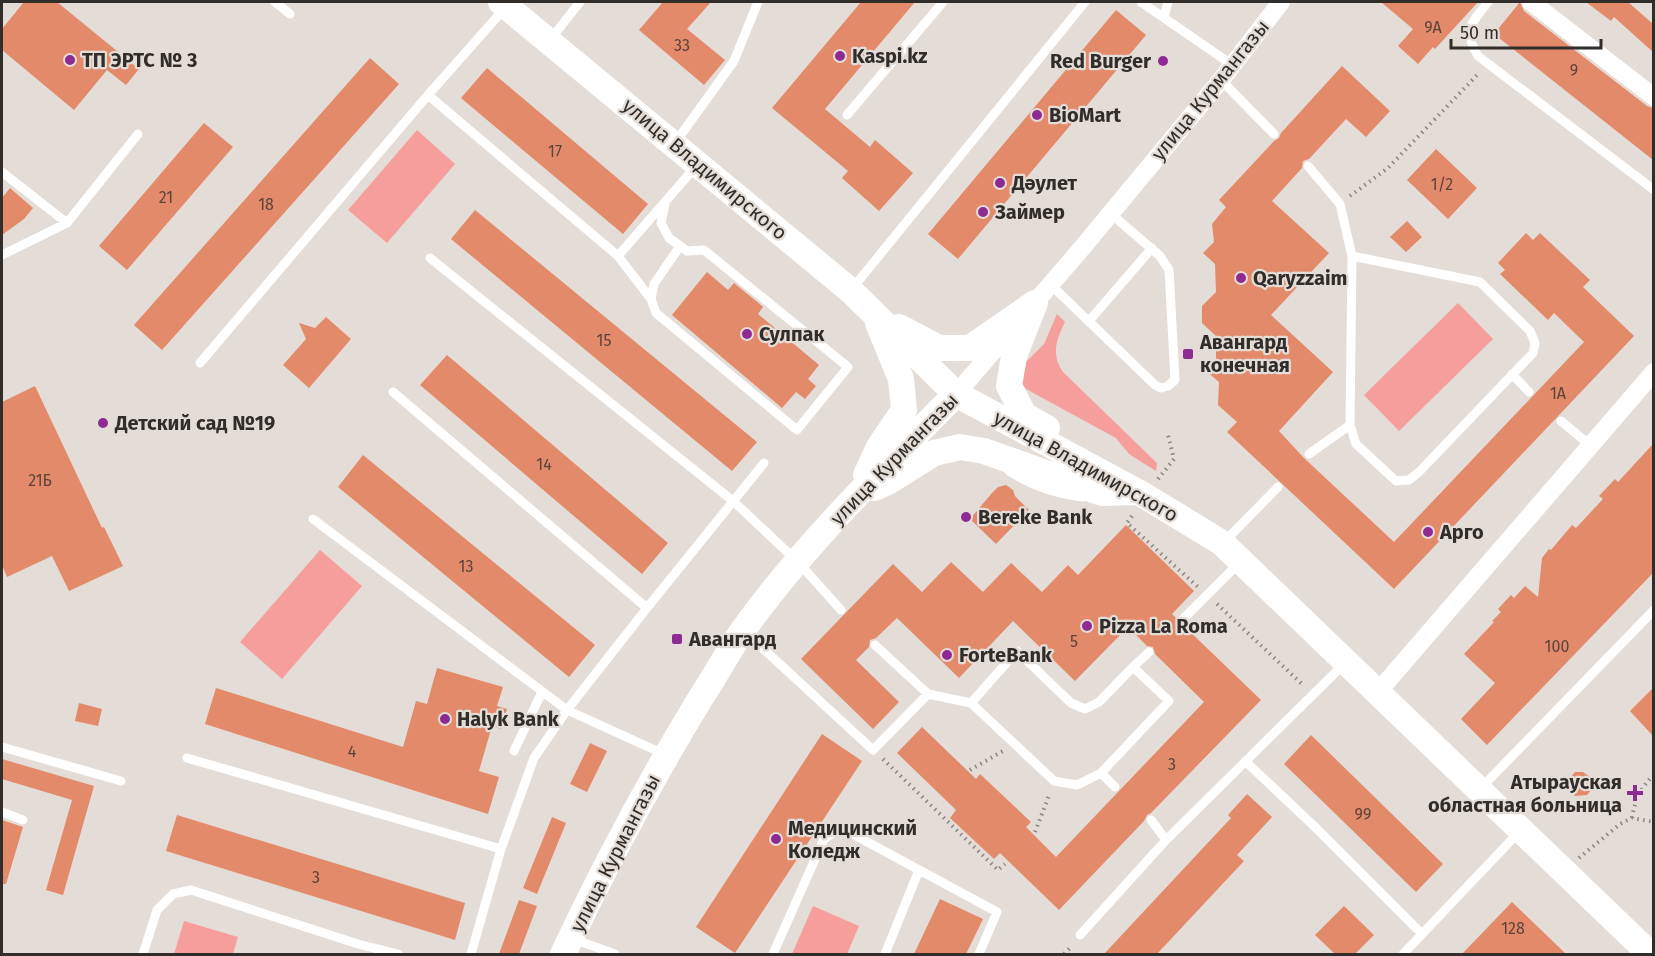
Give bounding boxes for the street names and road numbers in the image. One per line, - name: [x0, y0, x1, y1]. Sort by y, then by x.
- street label: улица Курмангазы: [1146, 15, 1274, 165]
- street label: улица Владимирского: [618, 93, 792, 245]
- street label: улица Курмангазы: [825, 388, 963, 530]
- street label: улица Владимирского: [990, 405, 1182, 527]
- street label: улица Курмангазы: [565, 770, 665, 936]

